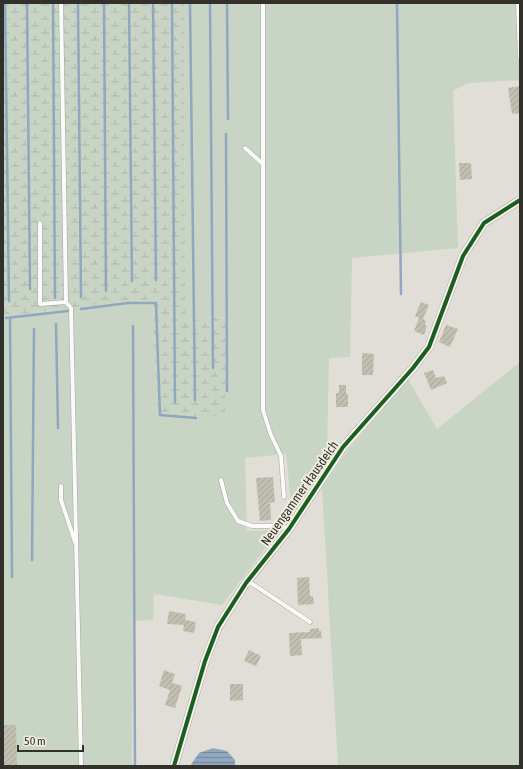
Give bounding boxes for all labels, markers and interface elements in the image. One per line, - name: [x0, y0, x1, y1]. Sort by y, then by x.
- street label: Neuengammer Hausdeich: [258, 438, 341, 549]
- scale bar: [18, 727, 83, 753]
- text: 50 m: [24, 734, 46, 748]

